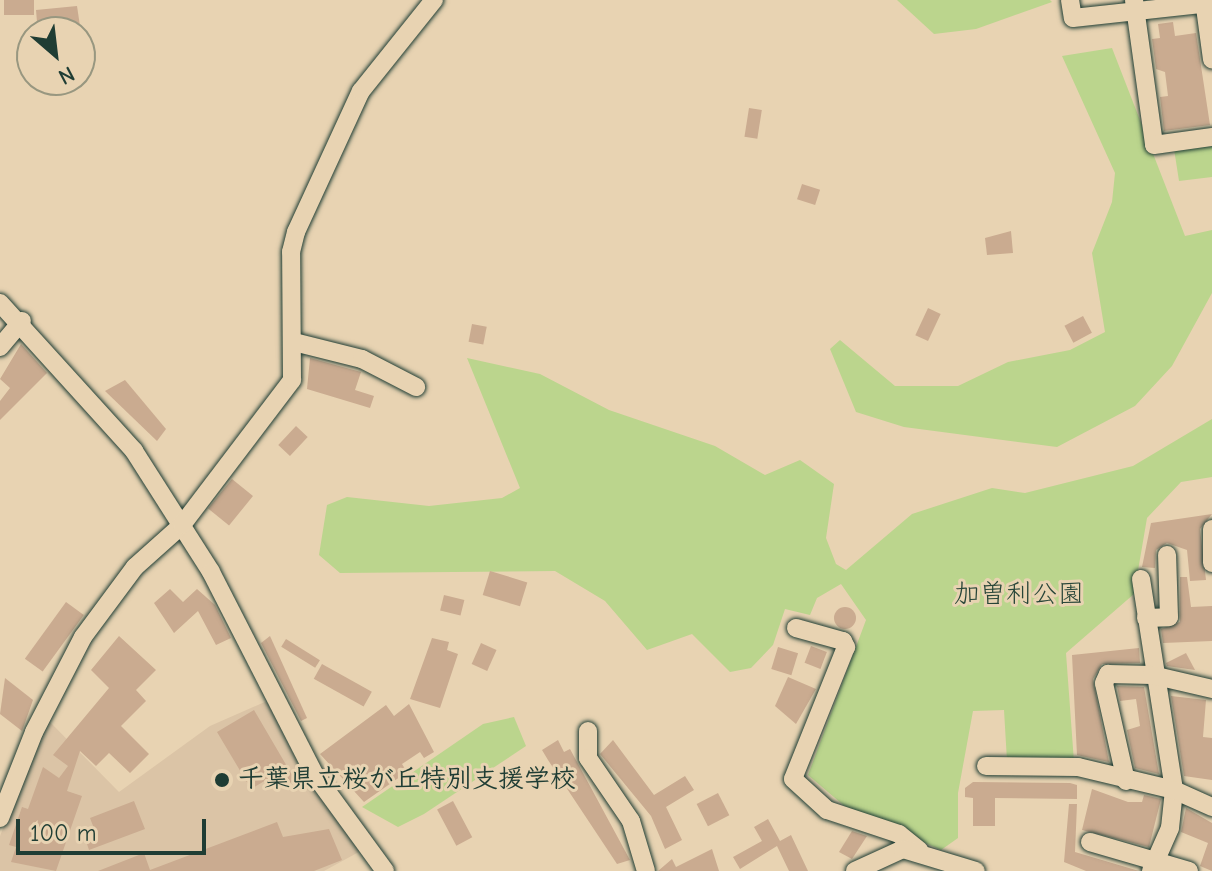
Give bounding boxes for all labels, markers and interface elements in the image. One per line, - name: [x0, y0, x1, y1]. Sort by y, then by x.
- north arrow: [16, 16, 96, 96]
- text: N: [54, 61, 79, 90]
- park label: 加曽利公園: [954, 579, 1084, 611]
- place label: 千葉県立桜が丘特別支援学校: [238, 764, 576, 796]
- marker: 千葉県立桜が丘特別支援学校: [213, 771, 231, 789]
- scale bar: [20, 803, 210, 853]
- text: 100 m: [30, 819, 97, 847]

